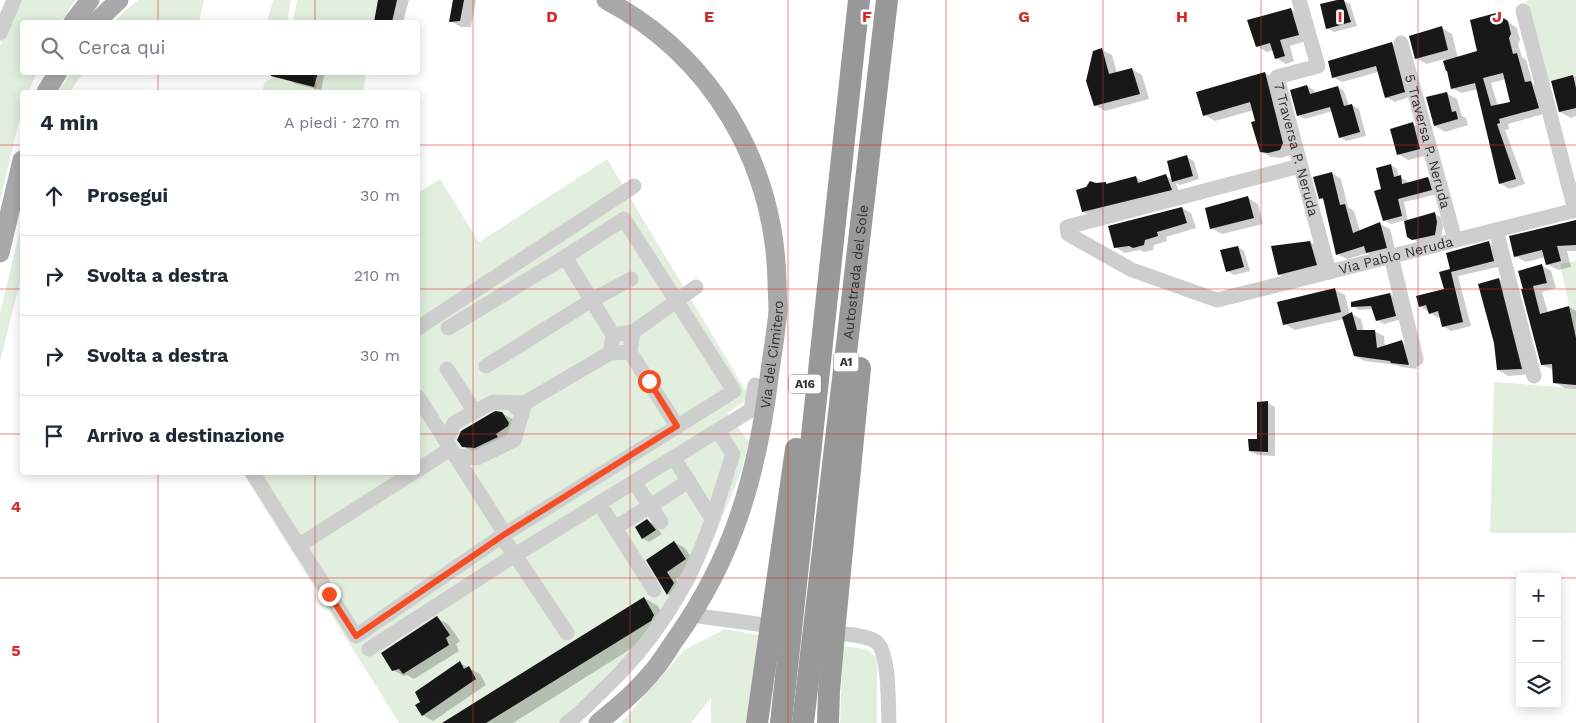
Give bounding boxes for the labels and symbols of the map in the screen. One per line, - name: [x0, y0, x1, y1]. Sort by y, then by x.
- text: D: [546, 7, 558, 26]
- text: E: [704, 7, 714, 26]
- text: F: [862, 7, 872, 26]
- text: G: [1018, 7, 1030, 26]
- text: H: [1176, 7, 1188, 26]
- text: I: [1337, 7, 1343, 26]
- text: J: [1492, 7, 1502, 26]
- street label: 5 Traversa P. Neruda: [1402, 72, 1454, 210]
- street label: 7 Traversa P. Neruda: [1271, 81, 1322, 218]
- street label: Autostrada del Sole: [840, 204, 871, 340]
- street label: Via Pablo Neruda: [1337, 233, 1455, 277]
- street label: Via del Cimitero: [757, 300, 786, 410]
- road number: A1: [834, 352, 858, 372]
- route start: [638, 370, 661, 393]
- road number: A16: [789, 374, 821, 394]
- text: 4: [11, 497, 21, 516]
- route end: [318, 583, 341, 606]
- text: 5: [11, 641, 21, 660]

